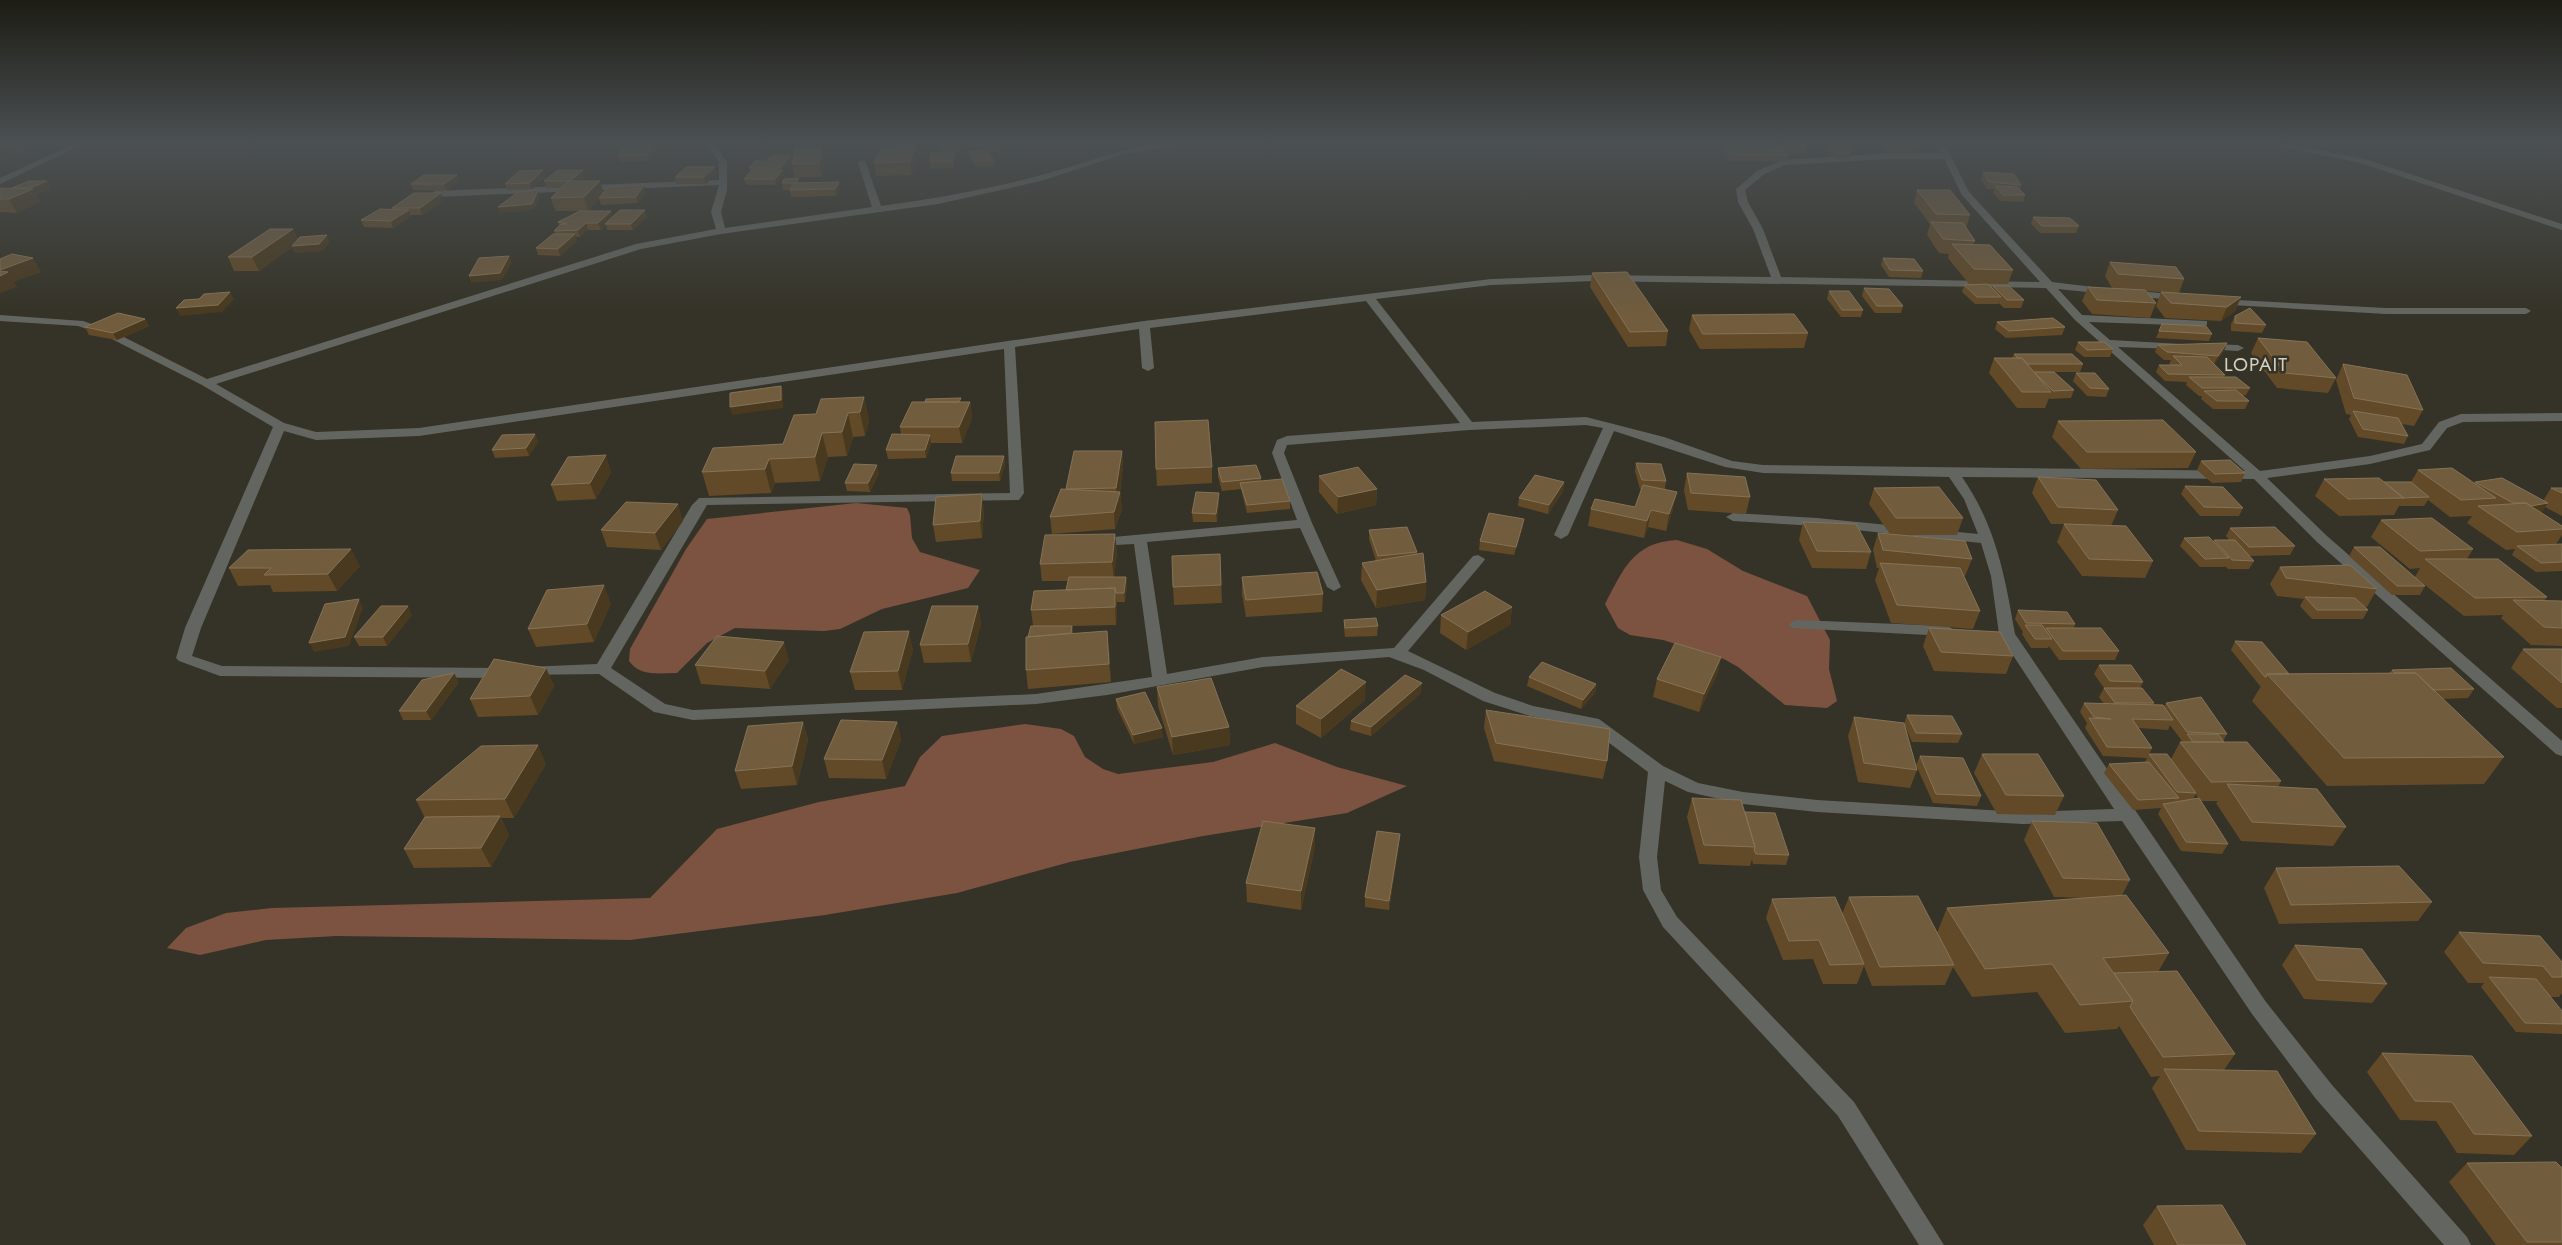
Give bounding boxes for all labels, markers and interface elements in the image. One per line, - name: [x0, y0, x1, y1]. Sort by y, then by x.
- district label: LOPAIT: [2224, 351, 2288, 378]

